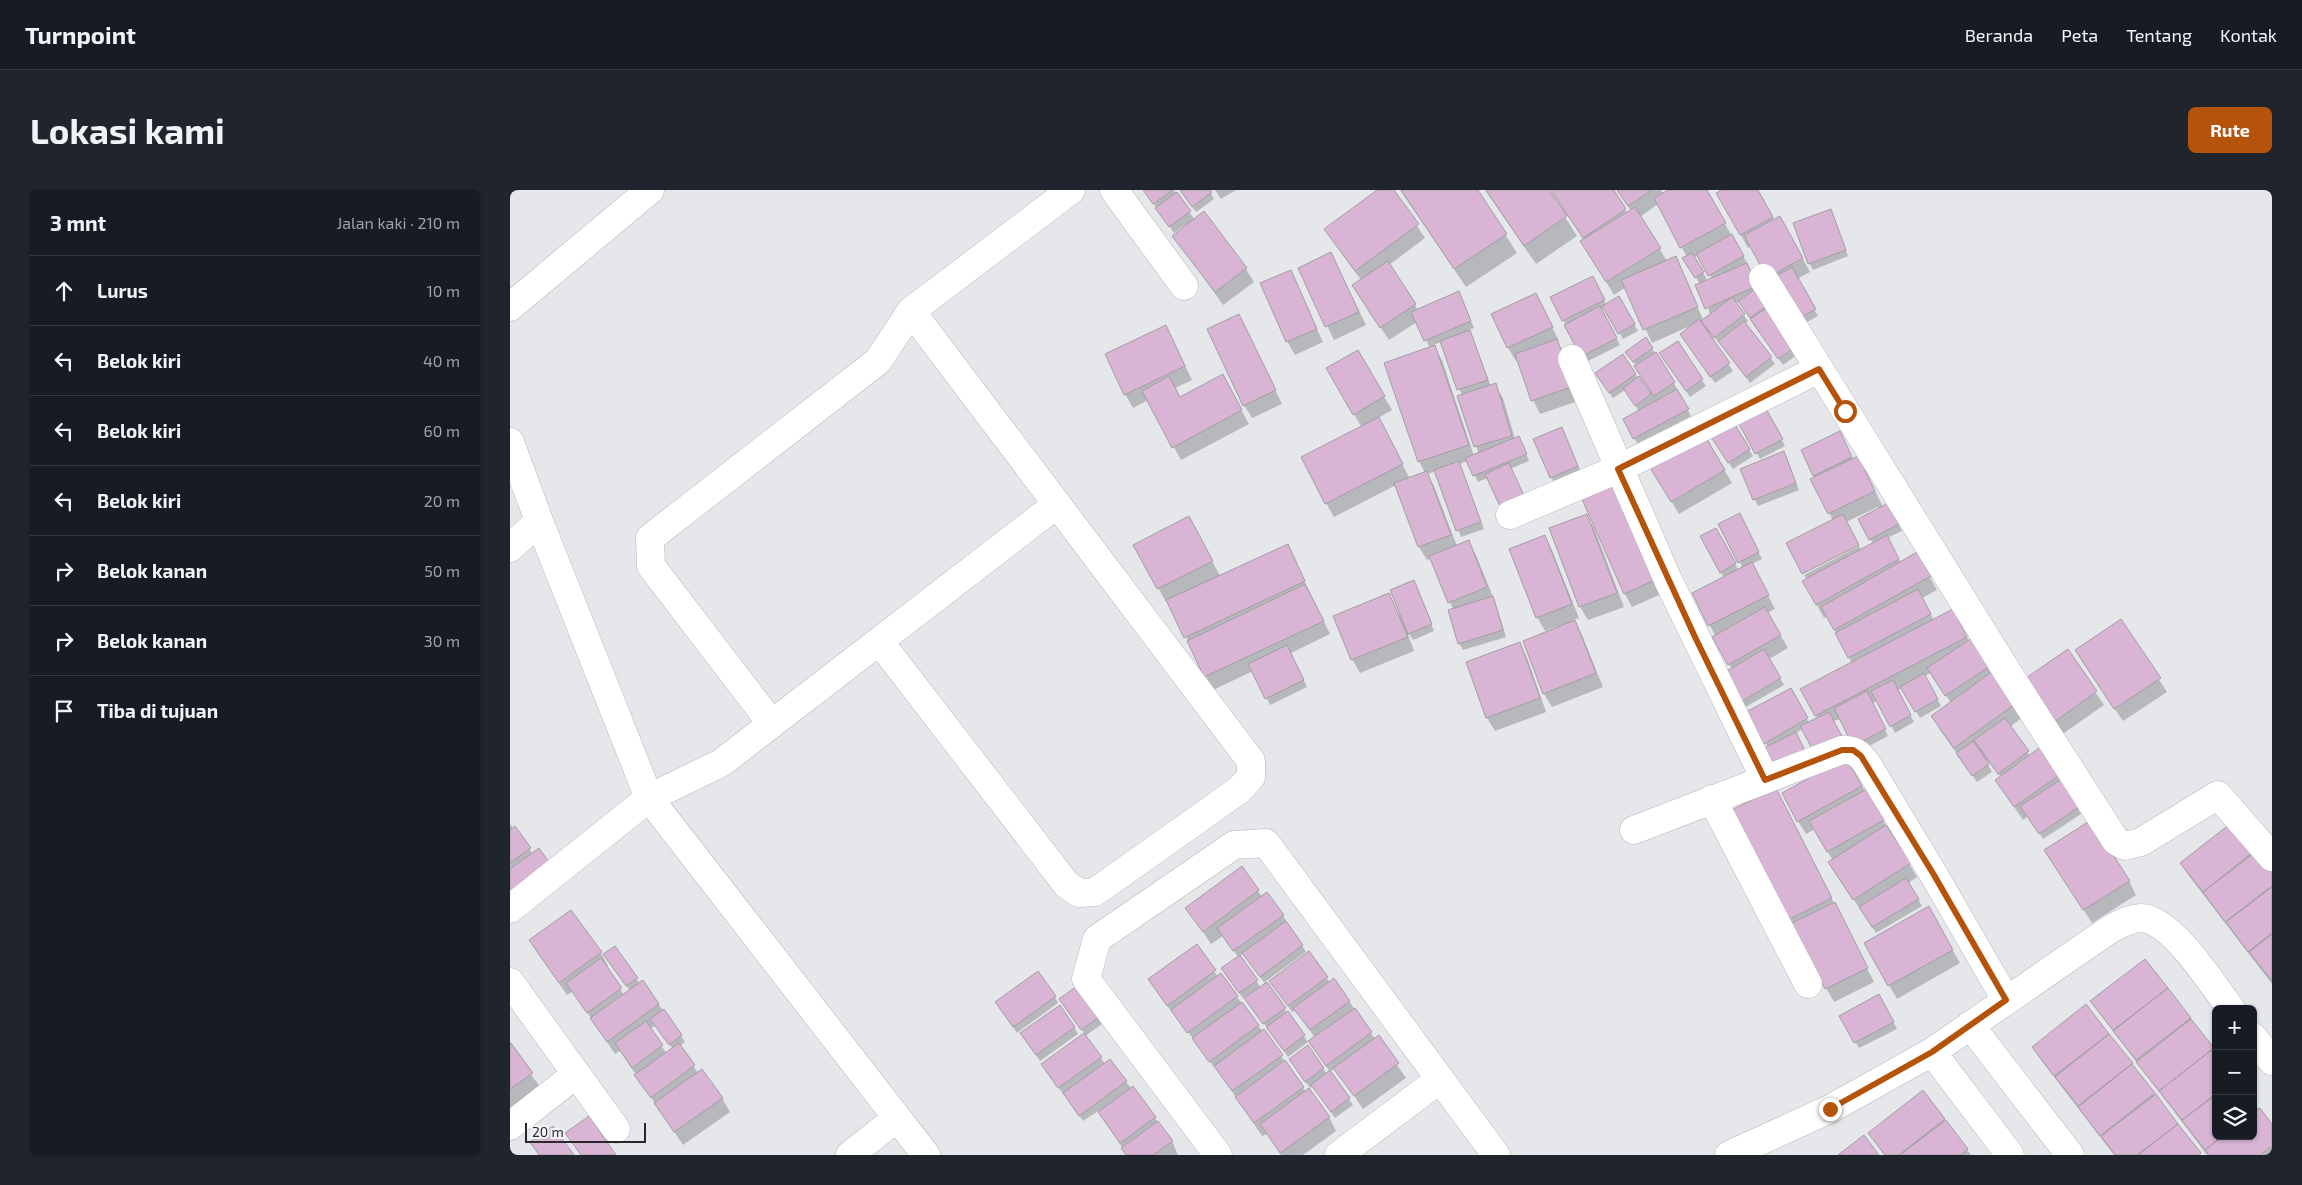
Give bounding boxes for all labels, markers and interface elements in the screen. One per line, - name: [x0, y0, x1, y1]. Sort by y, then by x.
- text: Turnpoint: [25, 20, 136, 49]
- text: Beranda: [1965, 24, 2033, 46]
- text: Peta: [2061, 24, 2098, 46]
- text: Tentang: [2126, 24, 2192, 46]
- text: Kontak: [2220, 24, 2277, 46]
- button: Rute: [2188, 107, 2272, 153]
- text: Lokasi kami: [30, 109, 225, 151]
- text: 3 mnt: [50, 210, 106, 235]
- text: Jalan kaki · 210 m: [337, 213, 460, 232]
- icon: ahead: [50, 277, 78, 305]
- text: Lurus: [97, 279, 148, 302]
- text: 10 m: [426, 281, 460, 300]
- icon: left: [50, 347, 78, 375]
- text: Belok kiri: [97, 349, 181, 372]
- text: 40 m: [423, 351, 460, 370]
- route start: [1834, 400, 1857, 423]
- icon: left: [50, 417, 78, 445]
- text: Belok kiri: [97, 419, 181, 442]
- text: 60 m: [424, 421, 460, 440]
- icon: left: [50, 487, 78, 515]
- text: Belok kiri: [97, 489, 181, 512]
- text: 20 m: [424, 491, 460, 510]
- icon: right: [50, 557, 78, 585]
- text: Belok kanan: [97, 559, 207, 582]
- text: 50 m: [424, 561, 460, 580]
- icon: right: [50, 627, 78, 655]
- text: Belok kanan: [97, 629, 207, 652]
- text: 30 m: [424, 631, 460, 650]
- icon: arrive: [50, 697, 78, 725]
- text: Tiba di tujuan: [97, 699, 218, 722]
- map controls: [2212, 1005, 2257, 1140]
- button: +: [2212, 1005, 2257, 1050]
- button: −: [2212, 1050, 2257, 1095]
- button: layers: [2212, 1095, 2257, 1140]
- route end: [1819, 1098, 1842, 1121]
- scale bar: [525, 1120, 646, 1143]
- text: 20 m: [532, 1123, 564, 1140]

